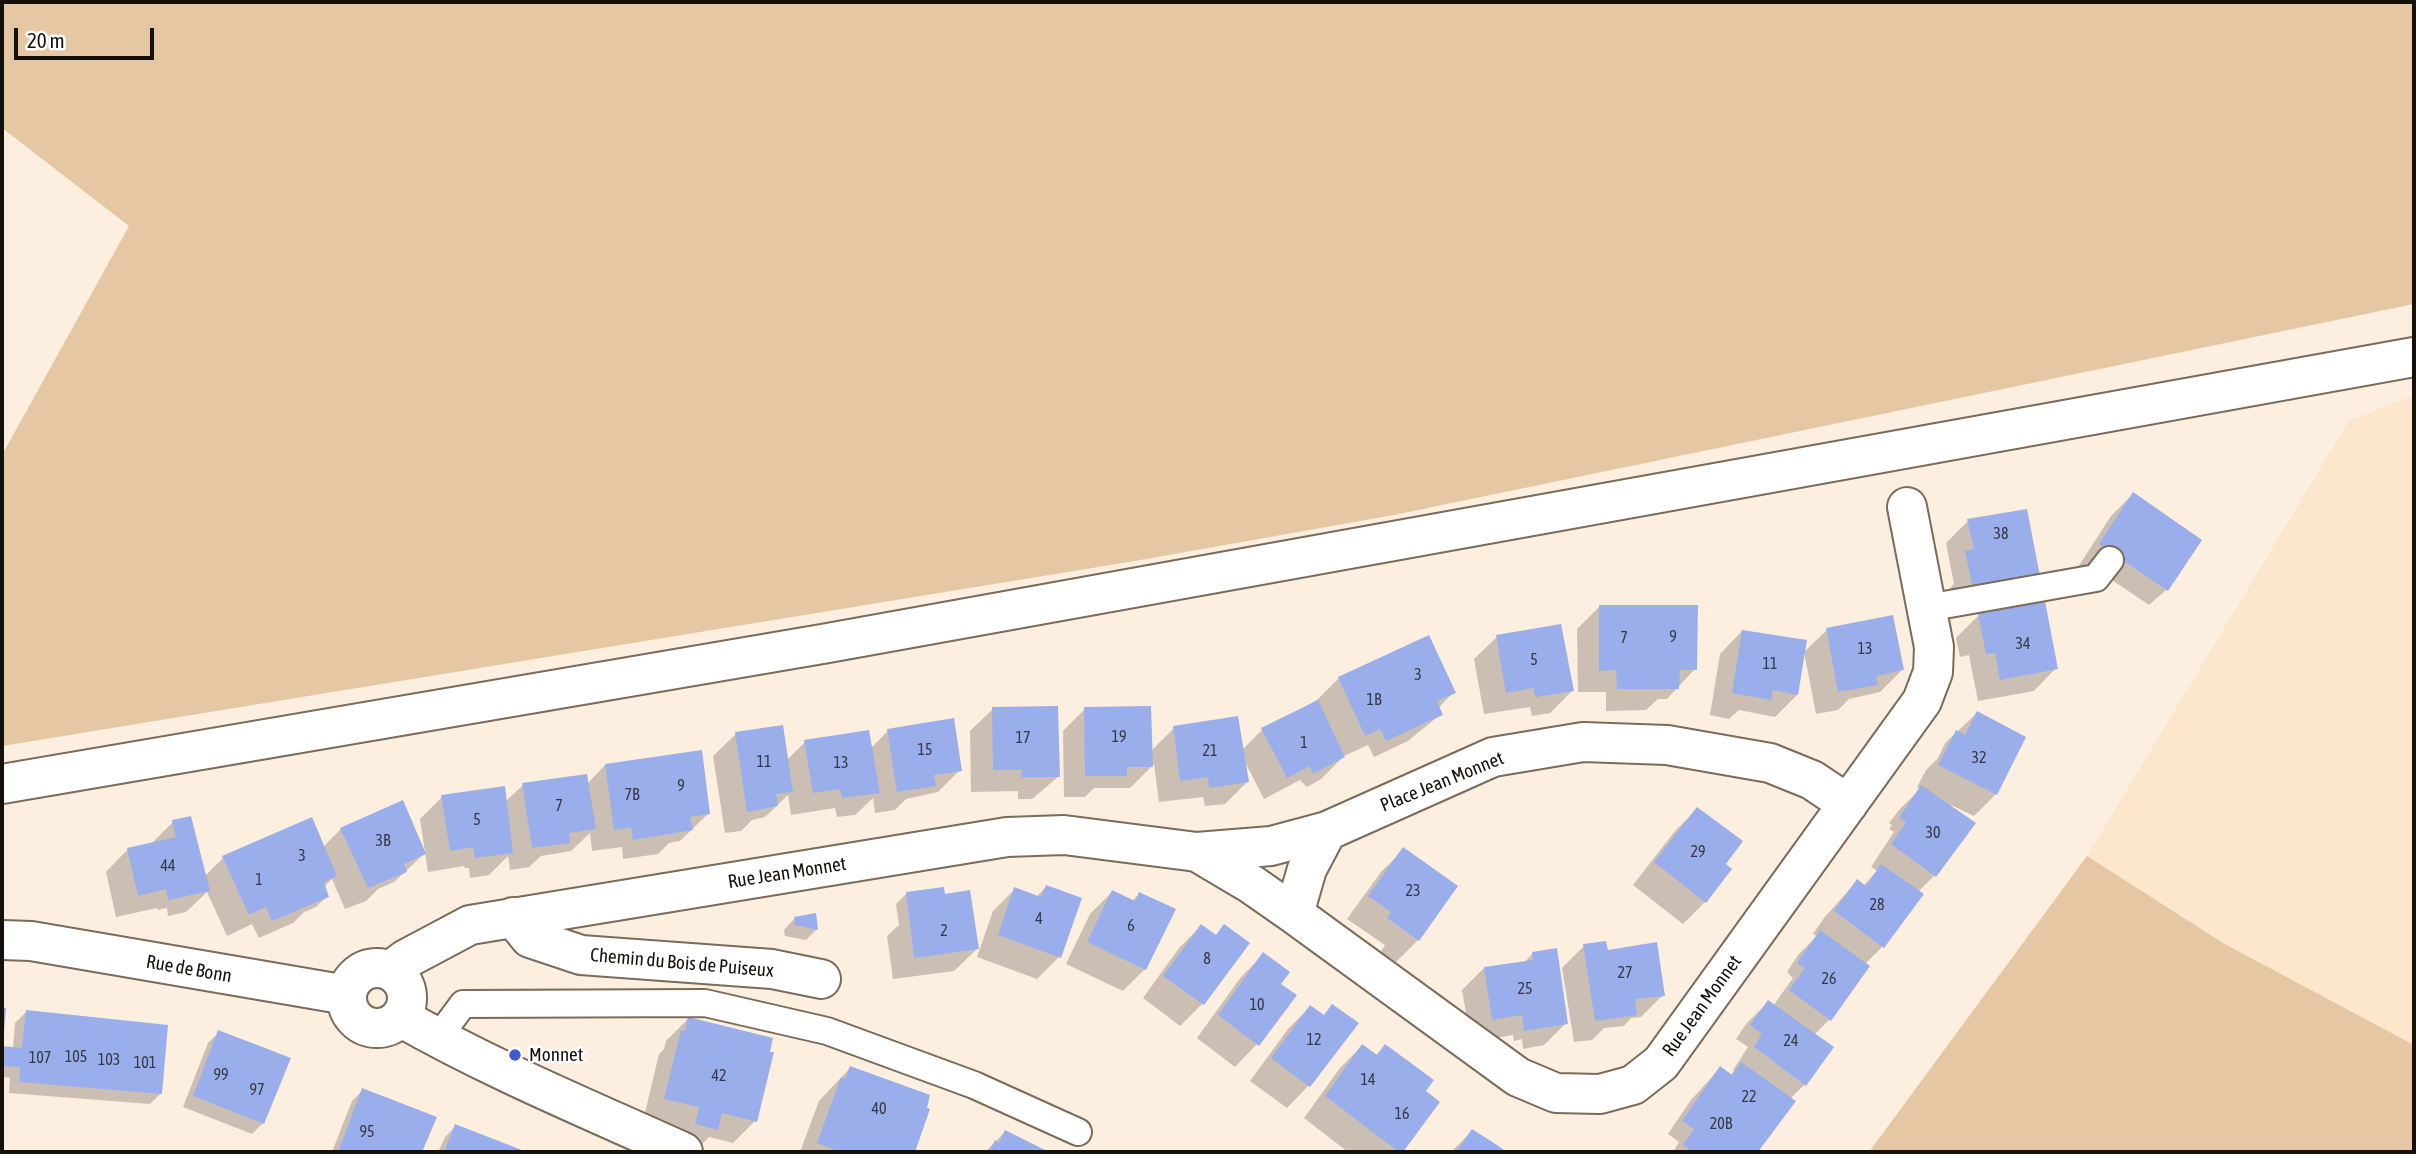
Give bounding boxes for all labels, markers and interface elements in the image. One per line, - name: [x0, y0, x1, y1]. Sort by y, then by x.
- scale bar: [18, 14, 158, 58]
- text: 20 m: [27, 28, 65, 52]
- house number: 38: [1993, 524, 2009, 544]
- house number: 9: [1669, 627, 1677, 647]
- house number: 7: [1620, 628, 1628, 648]
- house number: 34: [2015, 634, 2031, 654]
- house number: 13: [1857, 639, 1873, 659]
- house number: 5: [1530, 650, 1538, 670]
- house number: 11: [1762, 654, 1778, 674]
- house number: 3: [1414, 665, 1422, 685]
- house number: 1B: [1366, 690, 1382, 710]
- house number: 19: [1111, 727, 1127, 747]
- house number: 17: [1015, 728, 1031, 748]
- house number: 1: [1300, 733, 1308, 753]
- house number: 15: [917, 740, 933, 760]
- house number: 21: [1202, 741, 1218, 761]
- street label: Place Jean Monnet: [1377, 747, 1507, 817]
- house number: 32: [1971, 748, 1987, 768]
- house number: 11: [756, 752, 772, 772]
- house number: 13: [833, 753, 849, 773]
- house number: 9: [677, 776, 685, 796]
- house number: 7B: [624, 785, 640, 805]
- house number: 7: [555, 796, 563, 816]
- house number: 5: [473, 810, 481, 830]
- house number: 30: [1925, 823, 1941, 843]
- house number: 3B: [375, 831, 391, 851]
- house number: 29: [1690, 842, 1706, 862]
- house number: 3: [298, 846, 306, 866]
- street label: Rue Jean Monnet: [726, 852, 848, 894]
- house number: 44: [160, 856, 176, 876]
- house number: 1: [255, 870, 263, 890]
- house number: 23: [1405, 881, 1421, 901]
- house number: 28: [1869, 895, 1885, 915]
- house number: 4: [1035, 909, 1043, 929]
- house number: 6: [1127, 916, 1135, 936]
- house number: 2: [940, 921, 948, 941]
- street label: Chemin du Bois de Puiseux: [589, 944, 775, 982]
- house number: 8: [1203, 949, 1211, 969]
- street label: Rue de Bonn: [144, 950, 234, 988]
- street label: Rue Jean Monnet: [1658, 951, 1746, 1061]
- house number: 27: [1617, 963, 1633, 983]
- house number: 26: [1821, 969, 1837, 989]
- house number: 25: [1517, 979, 1533, 999]
- house number: 10: [1249, 995, 1265, 1015]
- house number: 12: [1306, 1030, 1322, 1050]
- house number: 24: [1783, 1031, 1799, 1051]
- place label: Monnet: [529, 1044, 583, 1066]
- house number: 105: [65, 1047, 87, 1067]
- marker: Monnet: [507, 1047, 523, 1063]
- house number: 107: [29, 1048, 51, 1068]
- house number: 103: [98, 1050, 120, 1070]
- house number: 101: [134, 1053, 156, 1073]
- house number: 99: [213, 1065, 229, 1085]
- house number: 42: [711, 1066, 727, 1086]
- house number: 14: [1360, 1070, 1376, 1090]
- house number: 97: [249, 1080, 265, 1100]
- house number: 22: [1741, 1087, 1757, 1107]
- house number: 40: [871, 1099, 887, 1119]
- house number: 16: [1394, 1104, 1410, 1124]
- house number: 20B: [1710, 1114, 1732, 1134]
- house number: 95: [359, 1122, 375, 1142]

